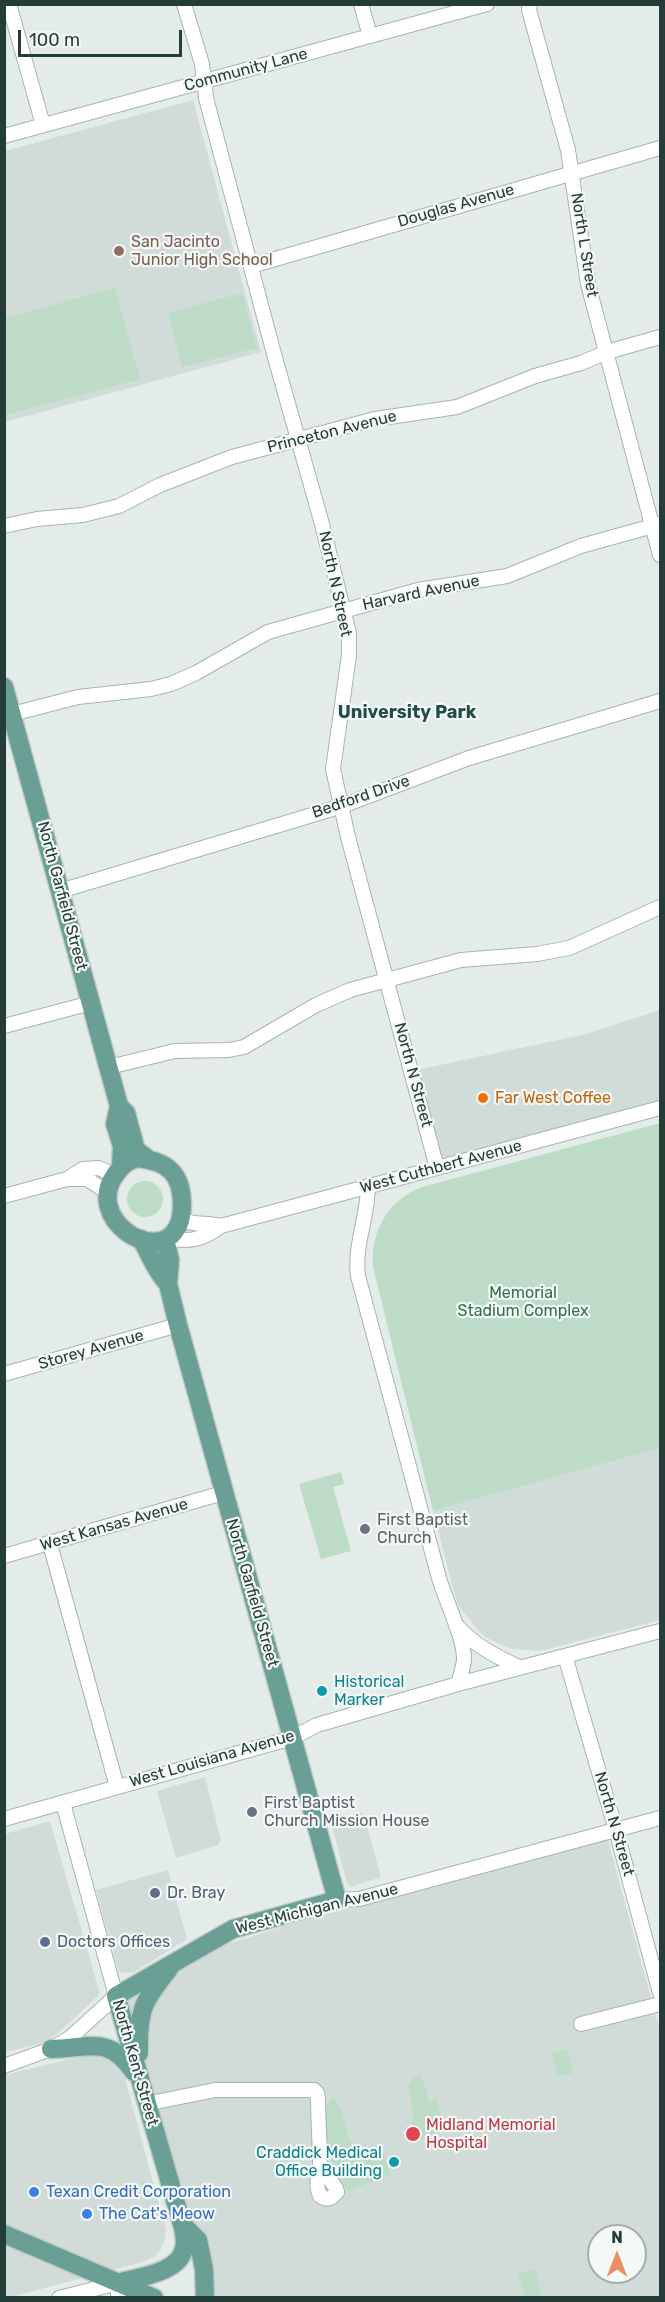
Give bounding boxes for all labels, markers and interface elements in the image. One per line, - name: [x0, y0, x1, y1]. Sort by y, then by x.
- scale bar: [21, 18, 184, 56]
- text: 100 m: [29, 29, 80, 51]
- street label: Community Lane: [182, 44, 310, 96]
- street label: Douglas Avenue: [396, 180, 516, 232]
- street label: North L Street: [566, 191, 602, 299]
- place label: San Jacinto Junior High School: [131, 232, 273, 270]
- marker: San Jacinto Junior High School: [112, 244, 126, 258]
- street label: Princeton Avenue: [265, 407, 399, 457]
- street label: North N Street: [314, 529, 356, 639]
- street label: Harvard Avenue: [361, 571, 481, 615]
- district label: University Park: [338, 702, 476, 724]
- street label: Bedford Drive: [310, 771, 412, 823]
- street label: North Garfield Street: [33, 819, 91, 973]
- street label: North N Street: [390, 1021, 436, 1129]
- place label: Far West Coffee: [495, 1088, 611, 1108]
- marker: Far West Coffee: [476, 1091, 490, 1105]
- street label: West Cuthbert Avenue: [358, 1136, 524, 1198]
- park label: Memorial Stadium Complex: [457, 1283, 589, 1321]
- street label: Storey Avenue: [36, 1326, 146, 1374]
- street label: West Kansas Avenue: [38, 1495, 190, 1555]
- place label: First Baptist Church: [377, 1510, 468, 1548]
- street label: North Garfield Street: [222, 1517, 282, 1669]
- marker: First Baptist Church: [358, 1522, 372, 1536]
- place label: Historical Marker: [334, 1672, 404, 1710]
- marker: Historical Marker: [315, 1684, 329, 1698]
- street label: West Louisiana Avenue: [127, 1726, 297, 1792]
- street label: North N Street: [590, 1770, 638, 1878]
- place label: First Baptist Church Mission House: [264, 1793, 429, 1831]
- marker: First Baptist Church Mission House: [245, 1805, 259, 1819]
- street label: West Michigan Avenue: [234, 1880, 400, 1938]
- place label: Dr. Bray: [167, 1883, 225, 1903]
- marker: Dr. Bray: [148, 1886, 162, 1900]
- place label: Doctors Offices: [57, 1932, 170, 1952]
- marker: Doctors Offices: [38, 1935, 52, 1949]
- street label: North Kent Street: [108, 1998, 162, 2128]
- place label: Midland Memorial Hospital: [426, 2115, 556, 2153]
- marker: Midland Memorial Hospital: [404, 2125, 422, 2143]
- place label: Craddick Medical Office Building: [256, 2143, 382, 2181]
- marker: Craddick Medical Office Building: [387, 2155, 401, 2169]
- place label: Texan Credit Corporation: [46, 2182, 231, 2202]
- marker: Texan Credit Corporation: [27, 2185, 41, 2199]
- place label: The Cat's Meow: [99, 2204, 215, 2224]
- marker: The Cat's Meow: [80, 2207, 94, 2221]
- north arrow: [587, 2224, 647, 2284]
- text: N: [611, 2228, 623, 2247]

